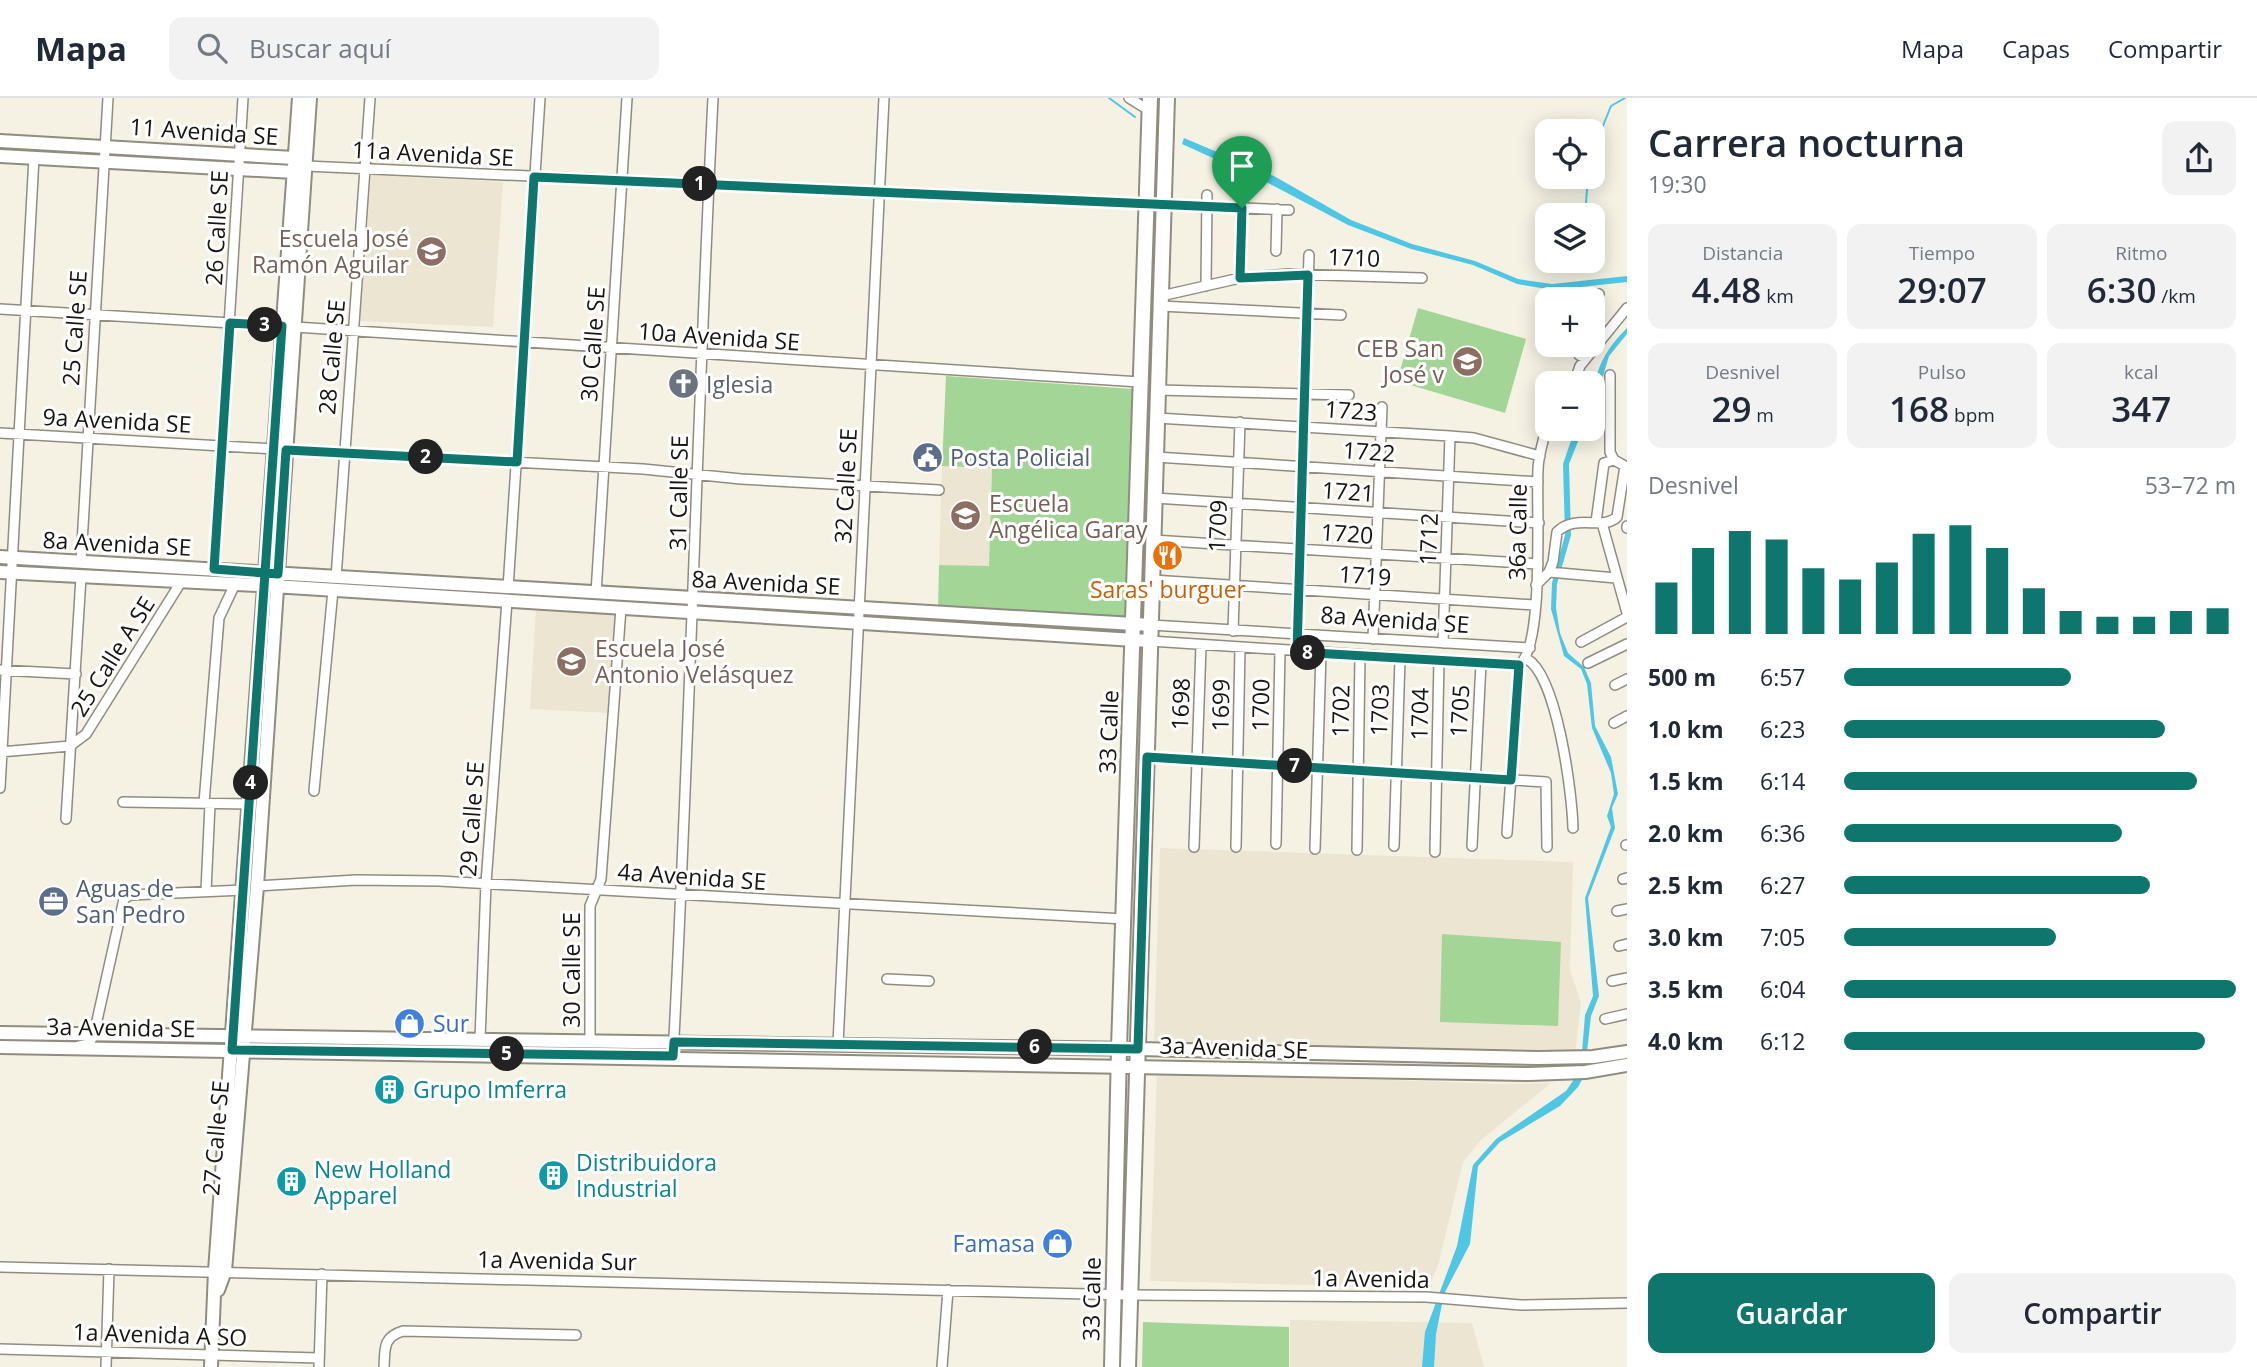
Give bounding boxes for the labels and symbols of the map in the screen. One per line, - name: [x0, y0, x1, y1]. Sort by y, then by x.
- street label: 11 Avenida SE: [128, 110, 280, 152]
- street label: 11a Avenida SE: [351, 133, 515, 173]
- pin: [1212, 136, 1272, 208]
- pin: 1: [682, 166, 718, 202]
- street label: 26 Calle SE: [197, 170, 235, 286]
- place label: Escuela José Ramón Aguilar: [252, 222, 410, 280]
- school or university icon: Escuela José Ramón Aguilar: [415, 234, 449, 268]
- street label: 1710: [1327, 240, 1381, 274]
- street label: 25 Calle SE: [54, 269, 94, 387]
- street label: 30 Calle SE: [572, 285, 612, 403]
- street label: 28 Calle SE: [310, 298, 352, 416]
- pin: 3: [247, 308, 282, 342]
- street label: 10a Avenida SE: [637, 314, 801, 358]
- place label: CEB San José v: [1356, 332, 1445, 390]
- school or university icon: CEB San José v: [1450, 344, 1484, 378]
- church icon: Iglesia: [666, 367, 700, 401]
- place label: Iglesia: [706, 368, 773, 400]
- street label: 1723: [1324, 392, 1378, 428]
- street label: 9a Avenida SE: [42, 400, 192, 440]
- street label: 32 Calle SE: [826, 428, 864, 544]
- street label: 1722: [1342, 433, 1396, 469]
- street label: 31 Calle SE: [661, 435, 695, 551]
- pin: 2: [408, 440, 444, 474]
- public building icon: Posta Policial: [910, 440, 944, 474]
- place label: Posta Policial: [950, 441, 1090, 473]
- street label: 1721: [1321, 473, 1375, 509]
- street label: 36a Calle: [1500, 483, 1534, 581]
- place label: Escuela Angélica Garay: [989, 487, 1148, 545]
- school or university icon: Escuela Angélica Garay: [949, 499, 983, 533]
- street label: 1709: [1200, 499, 1234, 553]
- street label: 1712: [1411, 512, 1445, 566]
- street label: 1720: [1320, 515, 1374, 551]
- street label: 8a Avenida SE: [42, 523, 192, 563]
- restaurant icon: Saras' burguer: [1151, 538, 1185, 572]
- street label: 1719: [1338, 557, 1392, 593]
- street label: 8a Avenida SE: [691, 562, 841, 602]
- place label: Saras' burguer: [1090, 573, 1247, 605]
- street label: 25 Calle A SE: [62, 590, 162, 722]
- street label: 8a Avenida SE: [1320, 598, 1470, 640]
- place label: Escuela José Antonio Velásquez: [595, 632, 793, 690]
- pin: 8: [1290, 636, 1326, 670]
- school or university icon: Escuela José Antonio Velásquez: [555, 644, 589, 678]
- street label: 1698: [1163, 677, 1197, 731]
- street label: 1699: [1204, 678, 1236, 732]
- street label: 1700: [1244, 678, 1276, 732]
- street label: 1703: [1362, 683, 1396, 737]
- street label: 1702: [1324, 684, 1356, 738]
- street label: 1705: [1442, 684, 1476, 738]
- street label: 1704: [1403, 687, 1435, 741]
- street label: 33 Calle: [1091, 689, 1125, 775]
- pin: 7: [1278, 748, 1312, 784]
- street label: 29 Calle SE: [451, 760, 491, 878]
- pin: 4: [233, 766, 268, 800]
- street label: 4a Avenida SE: [617, 855, 767, 897]
- place label: Aguas de San Pedro: [76, 872, 186, 930]
- office icon: Aguas de San Pedro: [36, 884, 70, 918]
- street label: 30 Calle SE: [555, 912, 587, 1028]
- shop icon: Sur: [393, 1006, 427, 1040]
- place label: Sur: [433, 1007, 470, 1039]
- street label: 3a Avenida SE: [46, 1010, 196, 1044]
- street label: 3a Avenida SE: [1159, 1028, 1309, 1066]
- pin: 6: [1018, 1030, 1052, 1065]
- pin: 5: [490, 1037, 524, 1072]
- building icon: Grupo Imferra: [373, 1072, 407, 1106]
- place label: Grupo Imferra: [413, 1073, 567, 1105]
- street label: 27 Calle SE: [194, 1079, 236, 1197]
- place label: Distribuidora Industrial: [576, 1146, 717, 1204]
- place label: New Holland Apparel: [314, 1153, 451, 1211]
- building icon: Distribuidora Industrial: [536, 1158, 570, 1192]
- building icon: New Holland Apparel: [274, 1165, 308, 1199]
- shop icon: Famasa: [1041, 1226, 1075, 1260]
- place label: Famasa: [953, 1227, 1035, 1259]
- street label: 1a Avenida Sur: [477, 1243, 638, 1277]
- street label: 33 Calle: [1074, 1257, 1108, 1341]
- street label: 1a Avenida: [1312, 1261, 1430, 1295]
- street label: 1a Avenida A SO: [72, 1315, 248, 1353]

